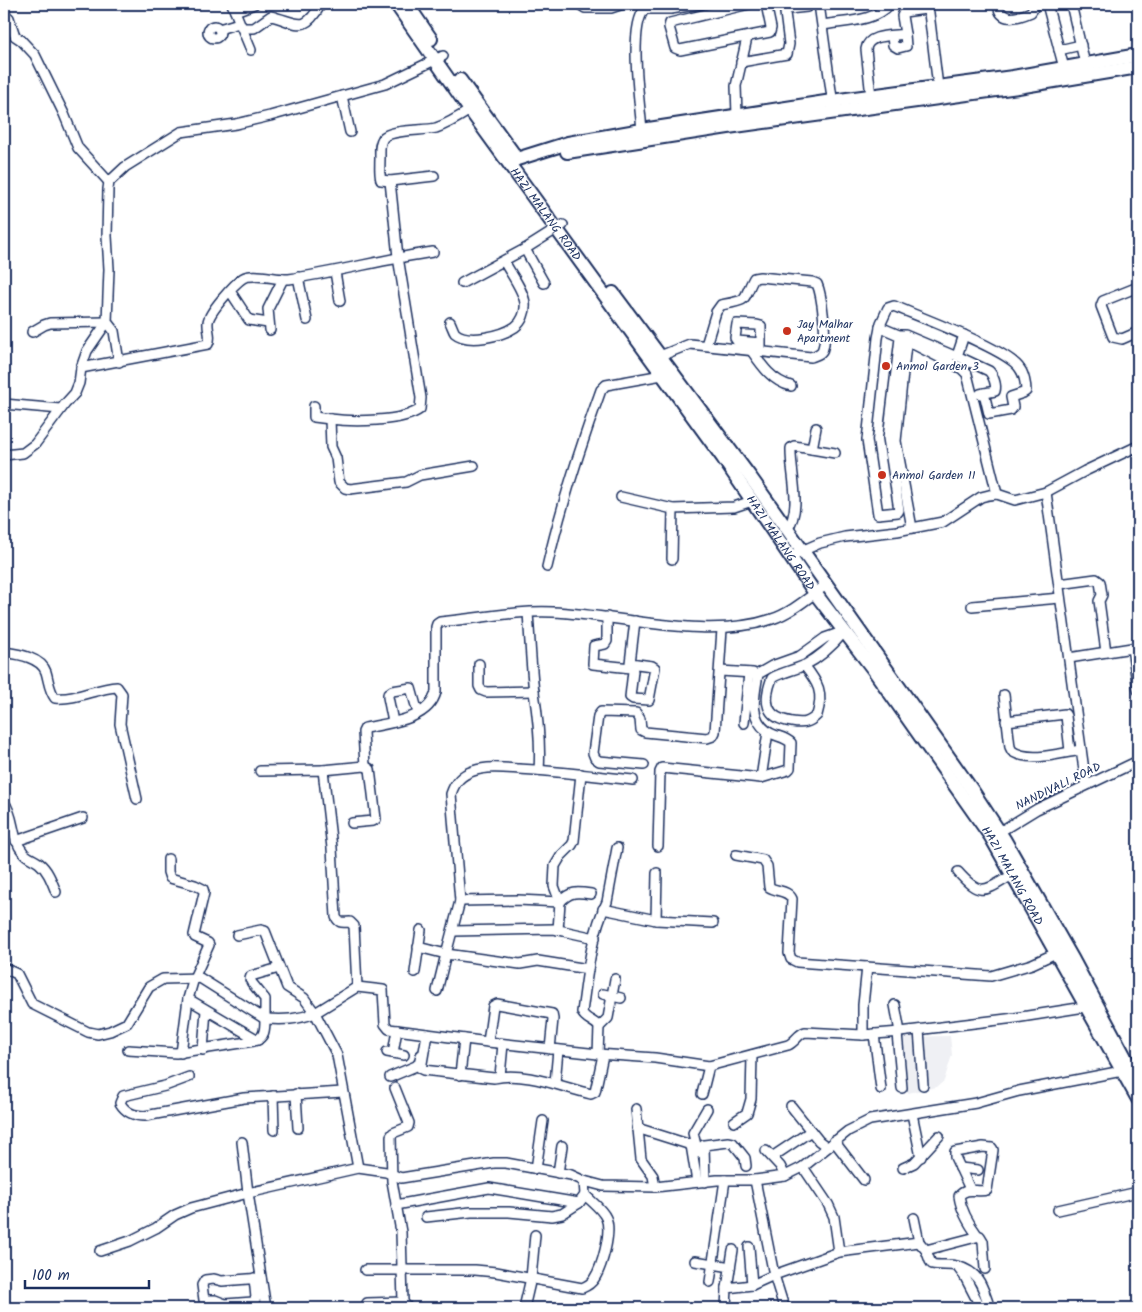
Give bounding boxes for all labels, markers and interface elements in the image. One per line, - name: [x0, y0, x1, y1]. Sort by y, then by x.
- street label: HAZI MALANG ROAD: [505, 164, 586, 265]
- place label: Jay Malhar Apartment: [797, 315, 854, 348]
- marker: Jay Malhar Apartment: [781, 325, 793, 337]
- place label: Anmol Garden 3: [896, 357, 979, 376]
- marker: Anmol Garden 3: [880, 360, 892, 372]
- place label: Anmol Garden 11: [892, 466, 976, 485]
- marker: Anmol Garden 11: [876, 469, 888, 481]
- street label: HAZI MALANG ROAD: [741, 491, 820, 595]
- street label: NANDIVALI ROAD: [1012, 757, 1104, 815]
- street label: HAZI MALANG ROAD: [976, 822, 1048, 929]
- scale bar: [25, 1257, 149, 1289]
- text: 100 m: [32, 1264, 70, 1288]

